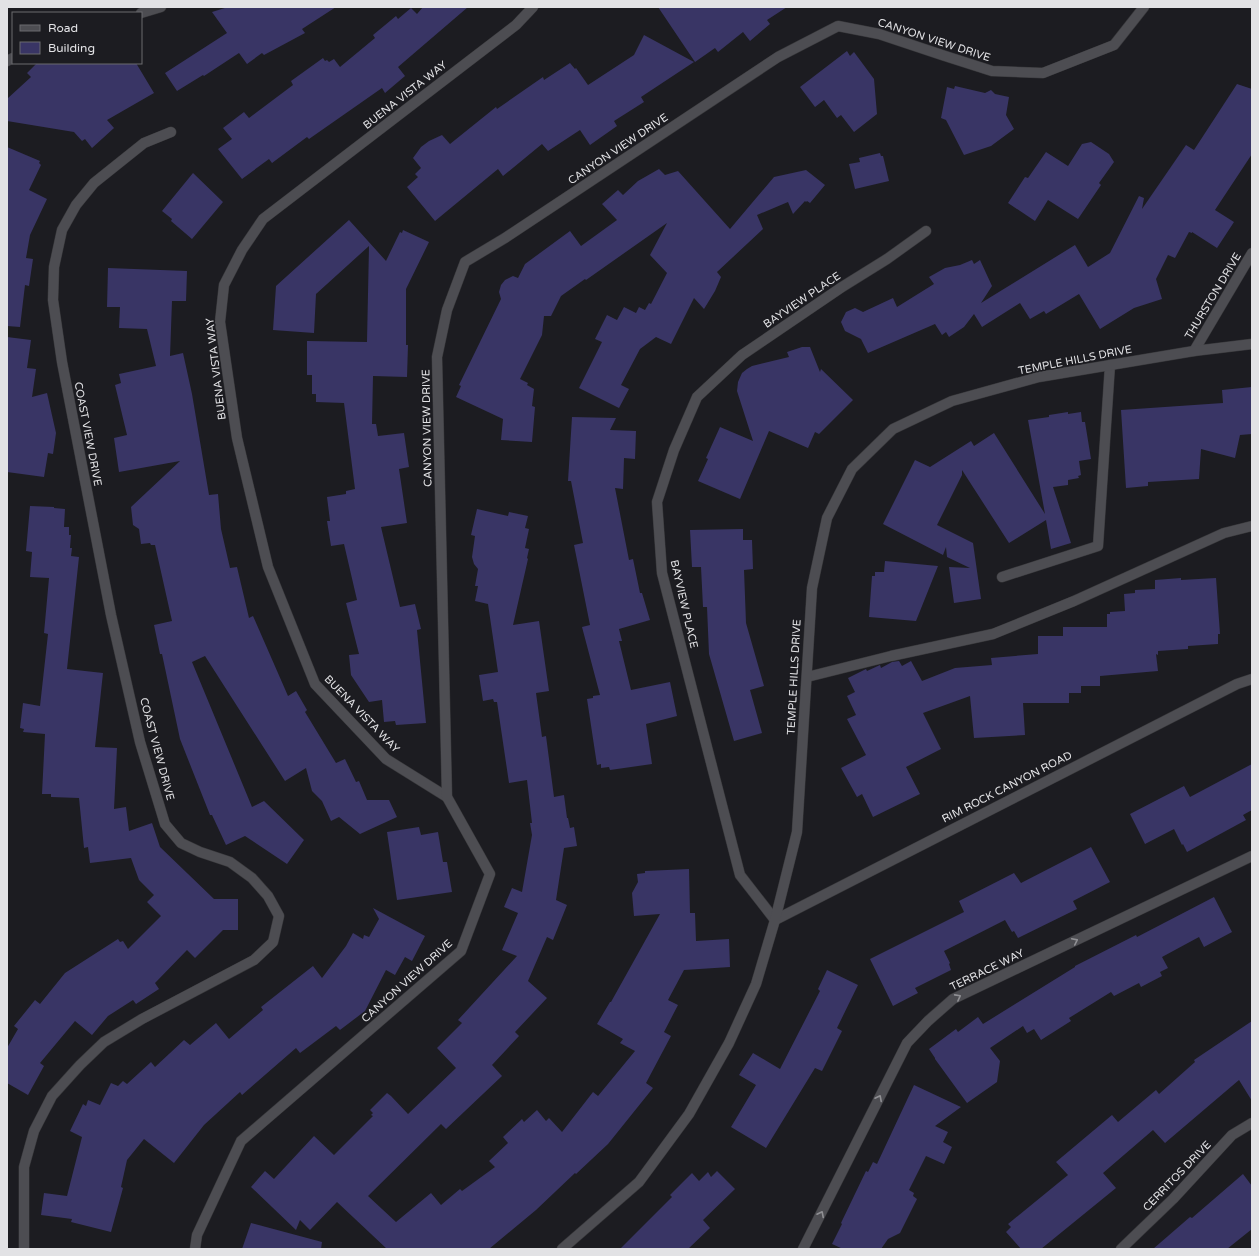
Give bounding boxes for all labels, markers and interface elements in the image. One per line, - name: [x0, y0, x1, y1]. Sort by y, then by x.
- legend: [12, 12, 142, 64]
- street label: CANYON VIEW DRIVE: [876, 16, 992, 64]
- text: Road: [48, 21, 78, 35]
- text: Building: [48, 41, 95, 55]
- street label: BUENA VISTA WAY: [360, 58, 450, 132]
- street label: CANYON VIEW DRIVE: [566, 111, 670, 187]
- street label: THURSTON DRIVE: [1182, 250, 1244, 342]
- street label: BAYVIEW PLACE: [761, 269, 843, 331]
- street label: BUENA VISTA WAY: [203, 317, 229, 421]
- street label: TEMPLE HILLS DRIVE: [1017, 343, 1133, 377]
- street label: CANYON VIEW DRIVE: [419, 369, 435, 487]
- street label: COAST VIEW DRIVE: [72, 381, 104, 487]
- street label: BAYVIEW PLACE: [668, 559, 700, 649]
- street label: TEMPLE HILLS DRIVE: [784, 619, 804, 735]
- street label: BUENA VISTA WAY: [322, 673, 402, 755]
- street label: COAST VIEW DRIVE: [137, 696, 177, 802]
- street label: RIM ROCK CANYON ROAD: [940, 748, 1074, 826]
- street label: CANYON VIEW DRIVE: [359, 937, 455, 1025]
- one-way arrow: [1070, 938, 1078, 946]
- street label: TERRACE WAY: [948, 946, 1026, 994]
- one-way arrow: [953, 995, 961, 1002]
- one-way arrow: [874, 1095, 882, 1102]
- street label: CERRITOS DRIVE: [1140, 1138, 1214, 1214]
- one-way arrow: [816, 1211, 824, 1218]

